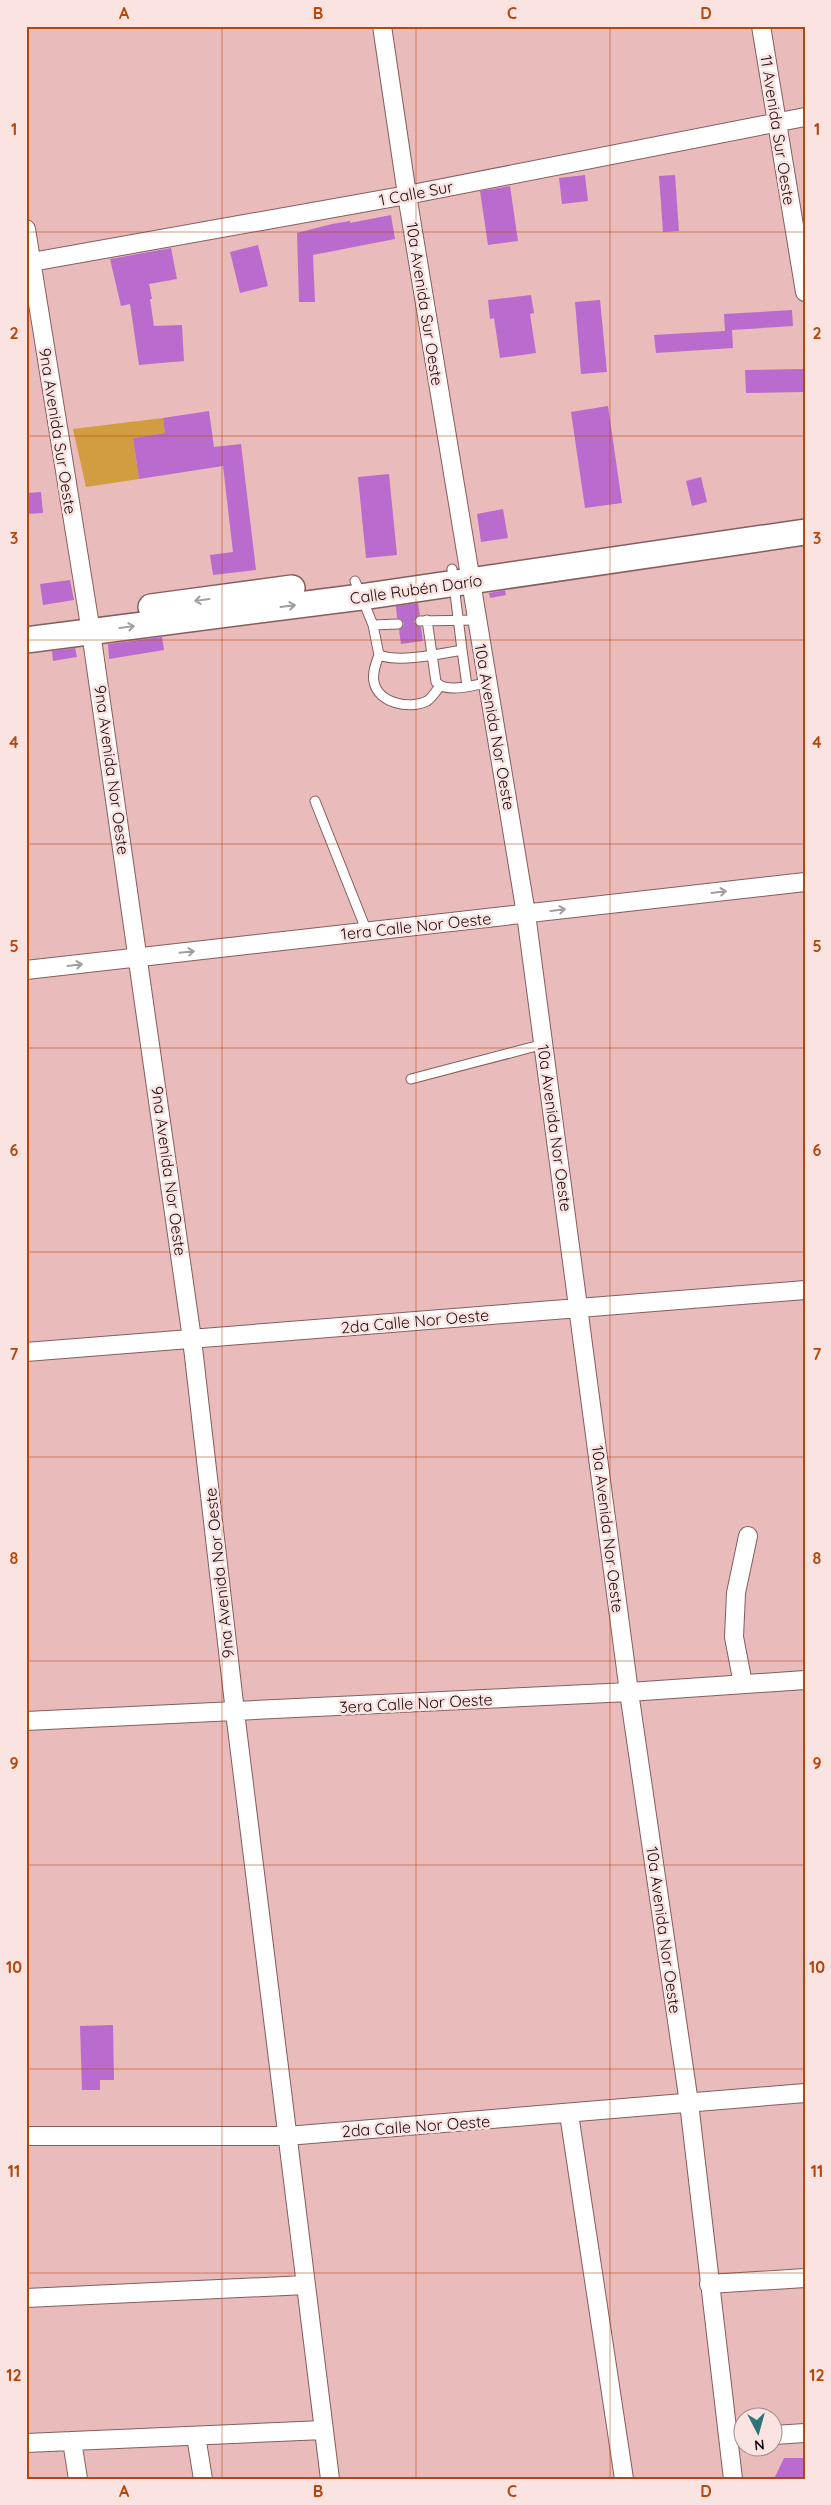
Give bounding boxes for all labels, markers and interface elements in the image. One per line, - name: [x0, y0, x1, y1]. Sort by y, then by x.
- text: A: [119, 3, 130, 23]
- text: B: [313, 3, 323, 23]
- text: C: [507, 3, 517, 23]
- text: D: [700, 3, 712, 23]
- street label: 11 Avenida Sur Oeste: [756, 53, 800, 207]
- text: 1: [11, 119, 17, 139]
- text: 1: [814, 119, 820, 139]
- street label: 1 Calle Sur: [377, 176, 455, 210]
- street label: 10a Avenida Sur Oeste: [402, 221, 448, 387]
- text: 2: [9, 323, 19, 343]
- text: 2: [812, 323, 822, 343]
- street label: 9na Avenida Sur Oeste: [35, 347, 81, 515]
- text: 3: [10, 528, 18, 548]
- text: 3: [813, 528, 821, 548]
- street label: Calle Rubén Darío: [349, 570, 483, 608]
- one-way arrow: [194, 595, 210, 605]
- one-way arrow: [280, 601, 296, 611]
- one-way arrow: [118, 622, 134, 632]
- street label: 10a Avenida Nor Oeste: [471, 642, 519, 812]
- street label: 9na Avenida Nor Oeste: [90, 684, 134, 856]
- text: 4: [9, 732, 19, 752]
- text: 4: [812, 732, 822, 752]
- one-way arrow: [711, 887, 727, 897]
- one-way arrow: [549, 905, 565, 915]
- street label: 1era Calle Nor Oeste: [340, 908, 492, 944]
- text: 5: [9, 936, 19, 956]
- text: 5: [812, 936, 822, 956]
- one-way arrow: [179, 947, 195, 957]
- one-way arrow: [66, 960, 82, 970]
- street label: 10a Avenida Nor Oeste: [533, 1043, 577, 1213]
- street label: 9na Avenida Nor Oeste: [147, 1085, 191, 1257]
- text: 6: [10, 1140, 19, 1160]
- text: 6: [813, 1140, 822, 1160]
- street label: 2da Calle Nor Oeste: [340, 1305, 490, 1337]
- text: 7: [10, 1344, 19, 1364]
- text: 7: [813, 1344, 822, 1364]
- street label: 10a Avenida Nor Oeste: [588, 1444, 628, 1614]
- street label: 9na Avenida Nor Oeste: [200, 1487, 238, 1659]
- text: 8: [10, 1548, 19, 1568]
- text: 8: [813, 1548, 822, 1568]
- street label: 3era Calle Nor Oeste: [339, 1689, 493, 1717]
- text: 9: [9, 1753, 19, 1773]
- text: 9: [812, 1753, 822, 1773]
- street label: 10a Avenida Nor Oeste: [642, 1845, 686, 2015]
- text: 10: [6, 1957, 22, 1977]
- text: 10: [809, 1957, 825, 1977]
- street label: 2da Calle Nor Oeste: [341, 2111, 491, 2141]
- text: 11: [8, 2161, 20, 2181]
- text: 11: [811, 2161, 823, 2181]
- text: 12: [6, 2365, 22, 2385]
- text: 12: [809, 2365, 825, 2385]
- north arrow: [734, 2408, 784, 2458]
- text: N: [753, 2435, 765, 2454]
- text: A: [119, 2481, 130, 2501]
- text: B: [313, 2481, 323, 2501]
- text: C: [507, 2481, 517, 2501]
- text: D: [700, 2481, 712, 2501]

